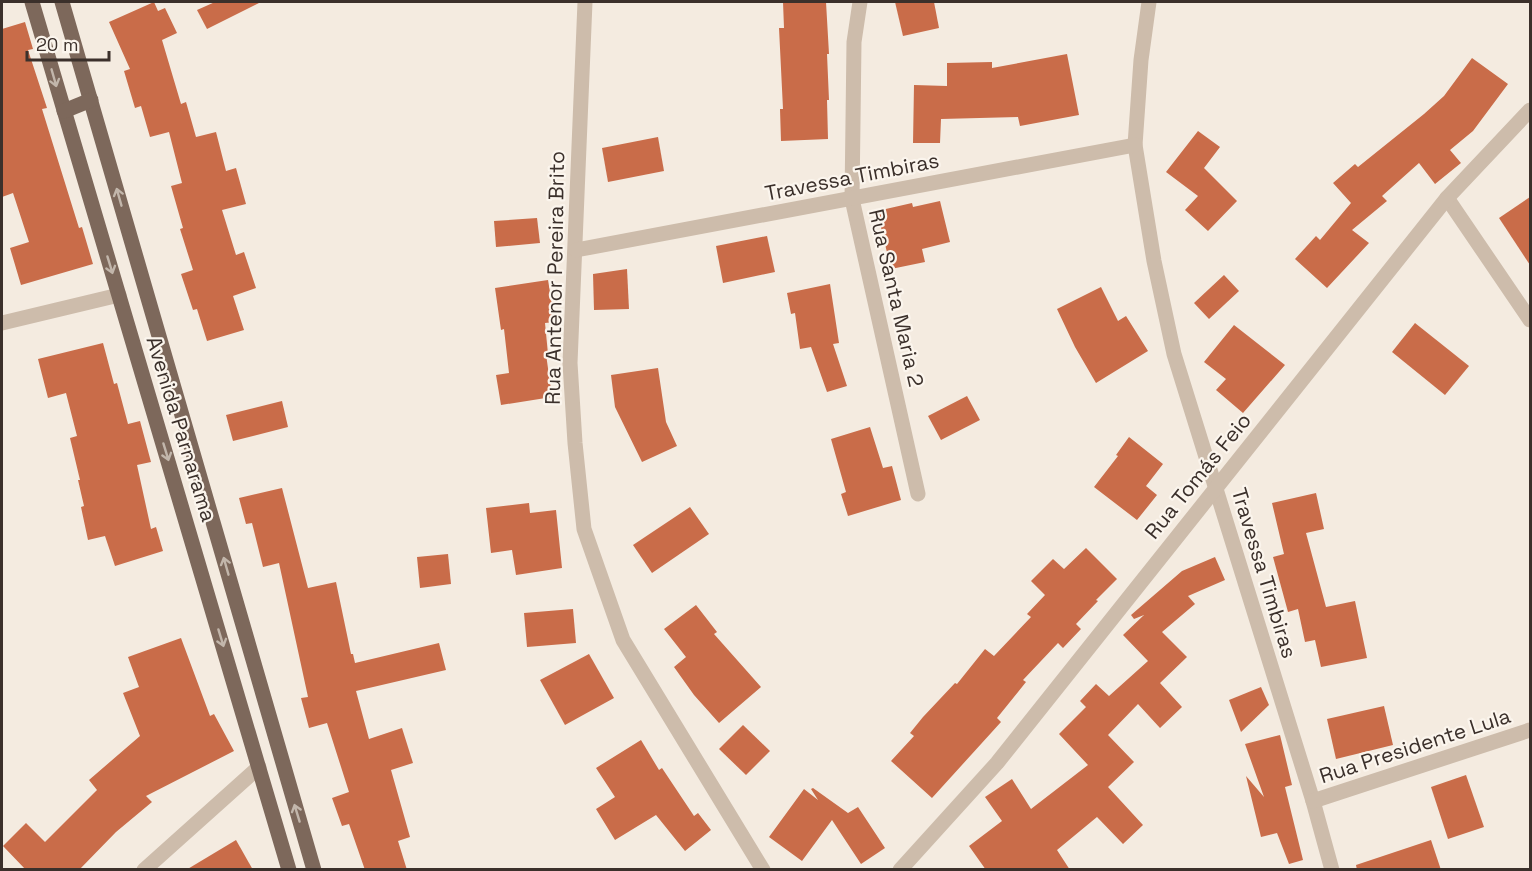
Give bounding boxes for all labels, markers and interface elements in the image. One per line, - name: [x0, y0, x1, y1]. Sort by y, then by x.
- scale bar: [27, 24, 110, 62]
- text: 20 m: [36, 33, 79, 56]
- one-way arrow: [49, 68, 60, 87]
- street label: Travessa Timbiras: [763, 146, 941, 207]
- street label: Rua Antenor Pereira Brito: [539, 151, 570, 405]
- one-way arrow: [113, 188, 124, 207]
- street label: Rua Santa Maria 2: [863, 206, 930, 389]
- one-way arrow: [105, 255, 116, 274]
- street label: Avenida Parnarama: [140, 333, 222, 525]
- street label: Rua Tomás Feio: [1138, 407, 1257, 544]
- one-way arrow: [161, 442, 172, 461]
- street label: Travessa Timbiras: [1226, 484, 1303, 661]
- one-way arrow: [220, 557, 231, 576]
- one-way arrow: [216, 629, 227, 648]
- street label: Rua Presidente Lula: [1316, 702, 1514, 789]
- one-way arrow: [291, 804, 302, 823]

